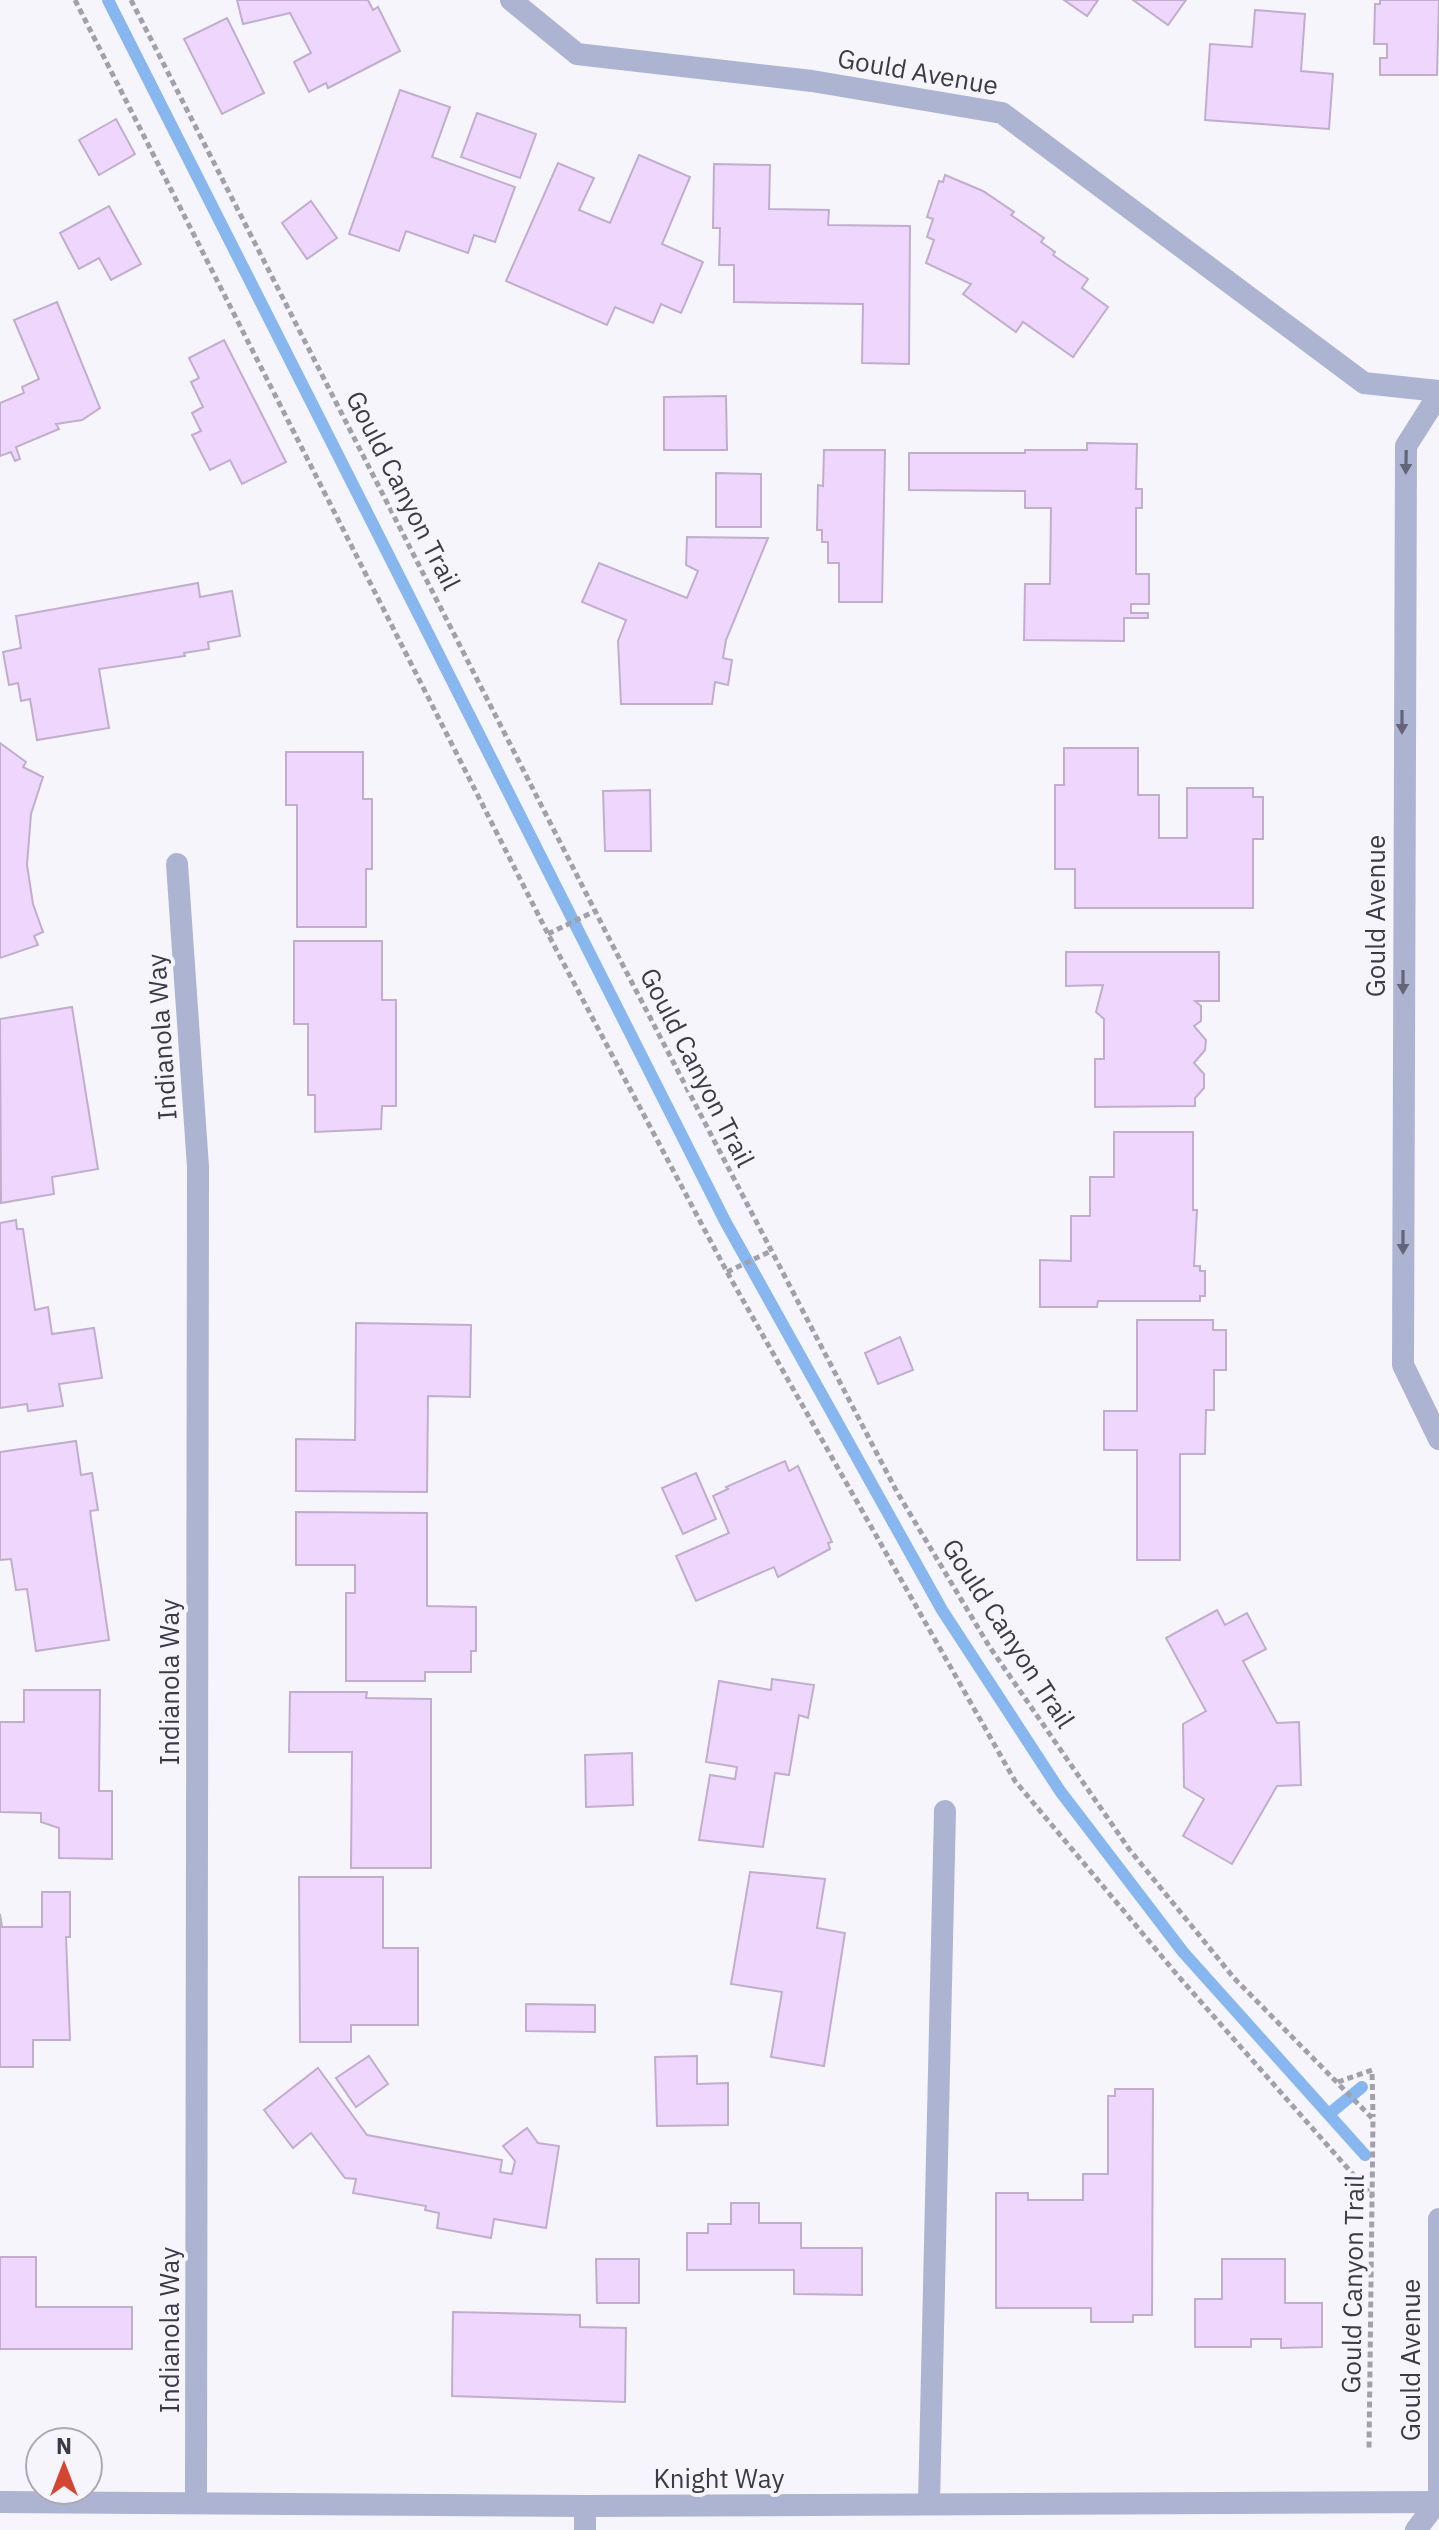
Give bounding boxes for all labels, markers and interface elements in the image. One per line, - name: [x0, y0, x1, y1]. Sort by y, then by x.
- street label: Gould Avenue: [835, 40, 1001, 102]
- street label: Gould Canyon Trail: [339, 385, 469, 595]
- one-way arrow: [1399, 450, 1412, 475]
- one-way arrow: [1396, 710, 1409, 735]
- street label: Gould Avenue: [1358, 835, 1392, 997]
- street label: Indianola Way: [138, 953, 184, 1121]
- street label: Gould Canyon Trail: [633, 962, 763, 1172]
- one-way arrow: [1397, 970, 1409, 995]
- one-way arrow: [1397, 1230, 1409, 1255]
- street label: Gould Canyon Trail: [935, 1532, 1083, 1734]
- street label: Indianola Way: [152, 1599, 186, 1765]
- street label: Gould Canyon Trail: [1333, 2174, 1371, 2394]
- street label: Indianola Way: [152, 2247, 186, 2413]
- street label: Gould Avenue: [1393, 2279, 1427, 2441]
- north arrow: [24, 2426, 104, 2506]
- text: N: [56, 2431, 72, 2460]
- street label: Knight Way: [654, 2461, 784, 2495]

